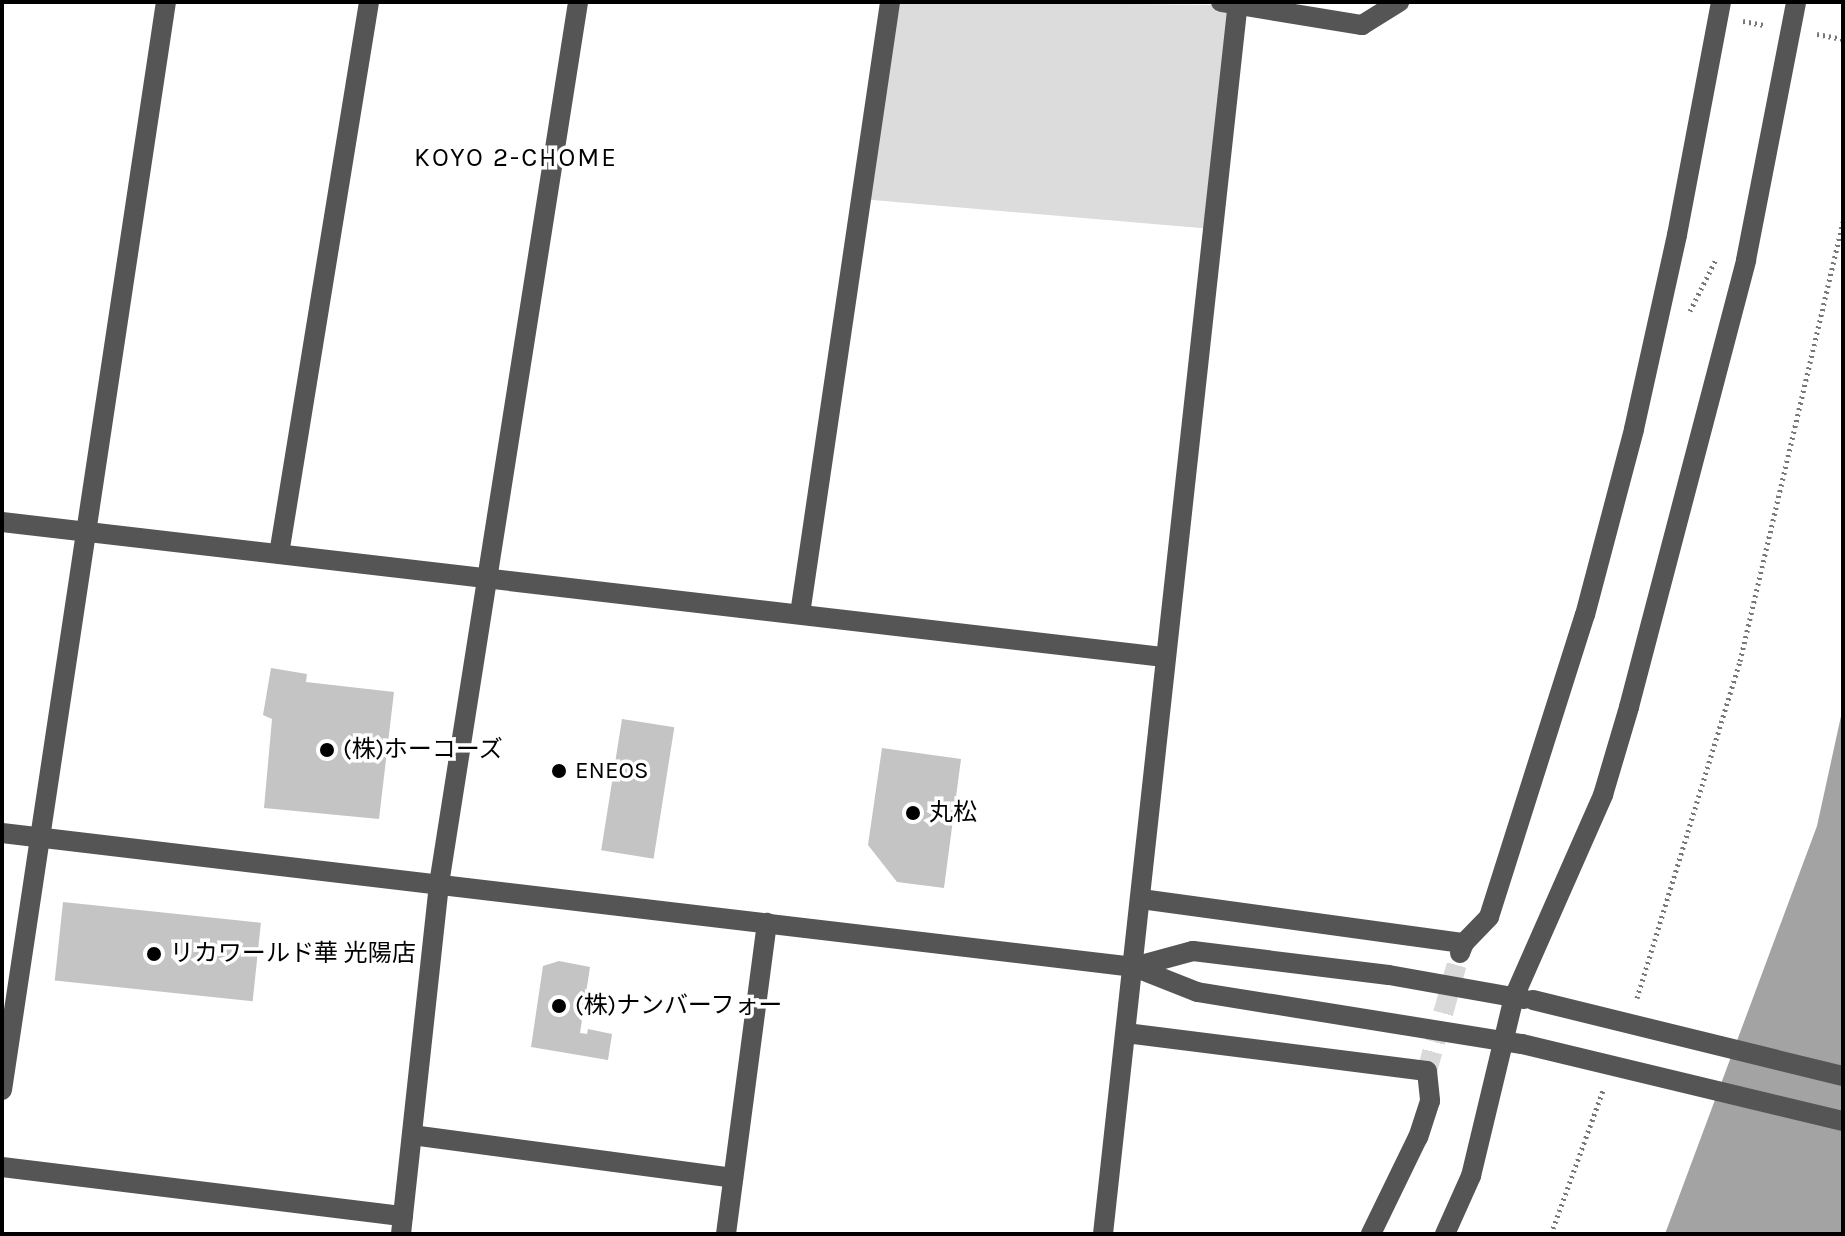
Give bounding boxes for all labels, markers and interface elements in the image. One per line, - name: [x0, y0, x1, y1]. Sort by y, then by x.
- district label: KOYO 2-CHOME: [414, 142, 618, 174]
- place label: (株)ホーコーズ: [343, 736, 504, 764]
- marker: (株)ホーコーズ: [318, 741, 336, 759]
- place label: ENEOS: [575, 757, 648, 785]
- marker: ENEOS: [550, 762, 568, 780]
- place label: 丸松: [929, 799, 977, 827]
- marker: 丸松: [904, 804, 922, 822]
- place label: リカワールド華 光陽店: [170, 940, 416, 968]
- marker: リカワールド華 光陽店: [145, 945, 163, 963]
- place label: (株)ナンバーフォー: [575, 992, 784, 1020]
- marker: (株)ナンバーフォー: [550, 997, 568, 1015]

